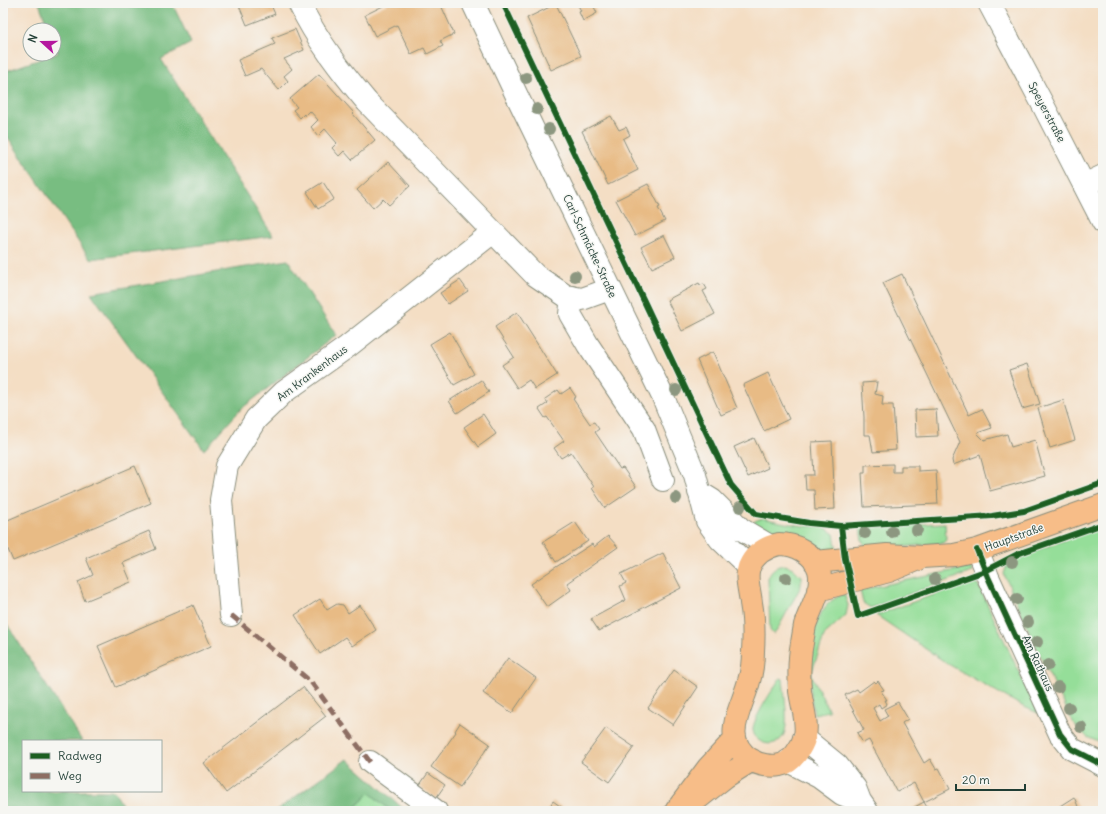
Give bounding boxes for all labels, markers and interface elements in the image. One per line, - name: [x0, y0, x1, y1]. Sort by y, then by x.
- north arrow: [22, 22, 62, 62]
- text: N: [25, 32, 41, 44]
- street label: Speyerstraße: [1025, 79, 1069, 145]
- street label: Carl-Schmäcke-Straße: [560, 192, 620, 300]
- street label: Am Krankenhaus: [274, 342, 350, 404]
- street label: Hauptstraße: [983, 520, 1045, 554]
- street label: Am Rathaus: [1019, 633, 1057, 693]
- legend: [22, 740, 162, 792]
- text: Radweg: [58, 748, 102, 763]
- scale bar: [956, 766, 1025, 792]
- text: Weg: [58, 768, 82, 783]
- text: 20 m: [962, 772, 990, 787]

